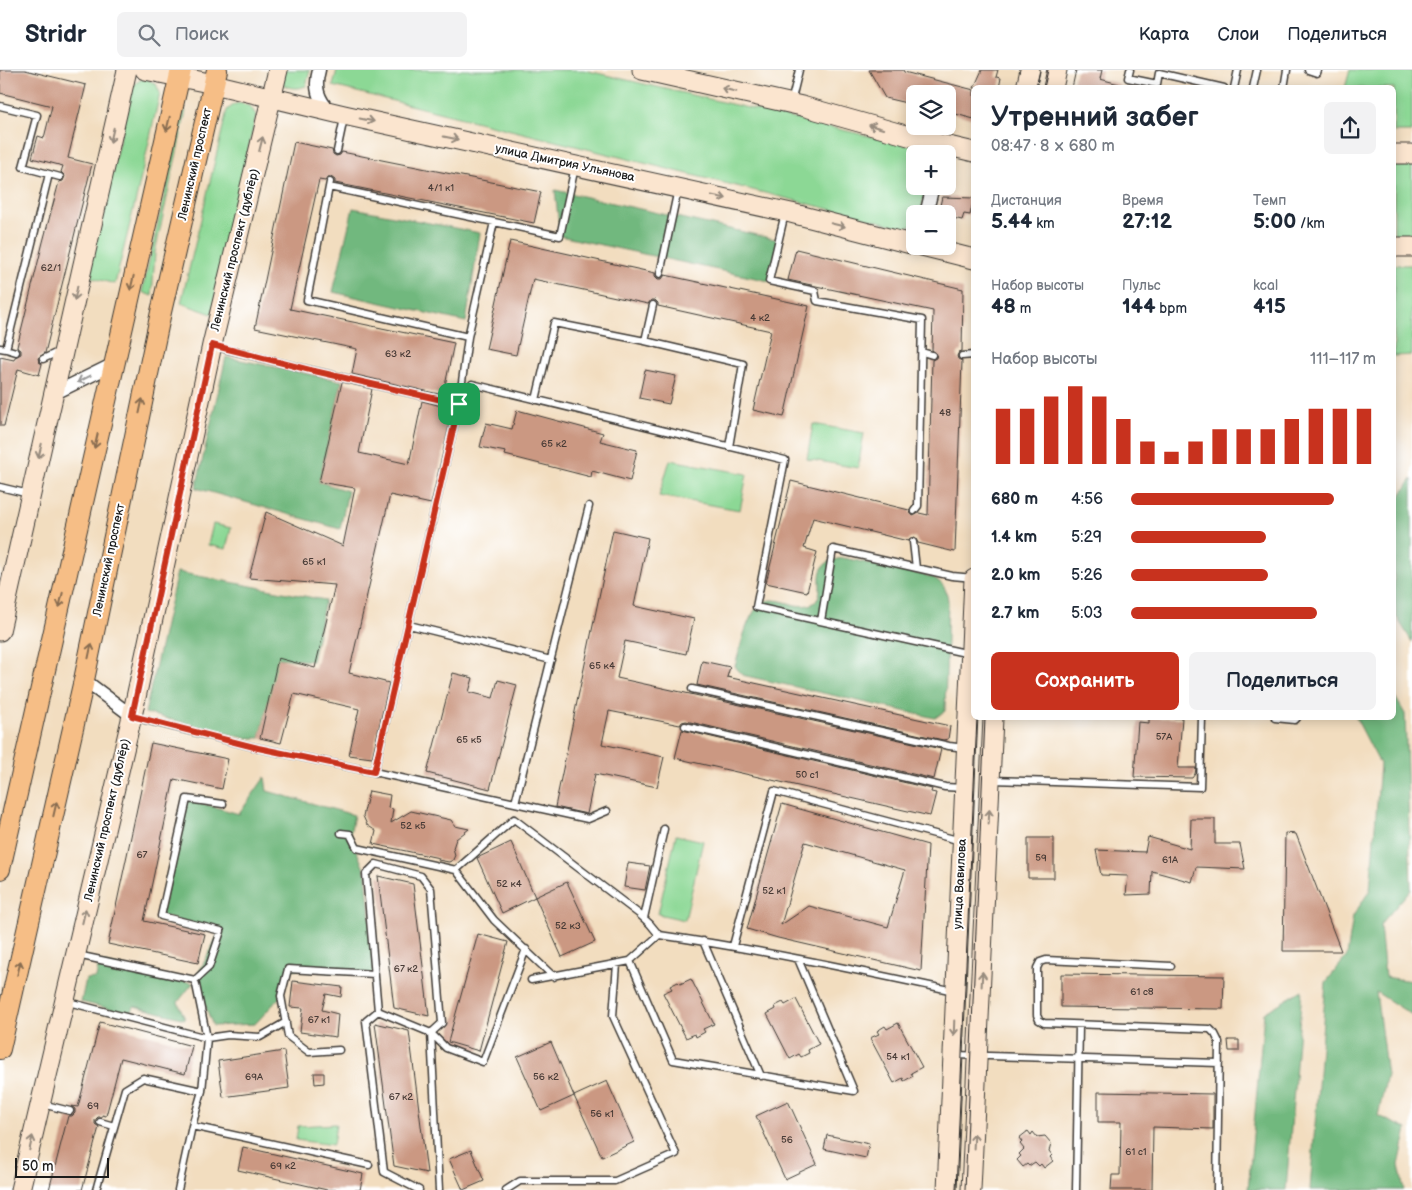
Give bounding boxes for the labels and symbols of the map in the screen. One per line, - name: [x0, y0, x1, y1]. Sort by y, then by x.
- one-way arrow: [721, 85, 737, 94]
- street label: Ленинский проспект: [175, 106, 215, 223]
- one-way arrow: [163, 116, 172, 132]
- one-way arrow: [358, 116, 374, 125]
- one-way arrow: [869, 122, 885, 131]
- one-way arrow: [107, 126, 116, 142]
- one-way arrow: [443, 134, 459, 143]
- one-way arrow: [257, 136, 266, 152]
- street label: улица Дмитрия Ульянова: [494, 141, 636, 185]
- street label: Ленинский проспект (дублёр): [207, 167, 262, 334]
- house number: 4/1 к1: [428, 182, 454, 194]
- one-way arrow: [711, 193, 727, 202]
- one-way arrow: [829, 221, 845, 230]
- house number: 62/1: [41, 262, 61, 274]
- one-way arrow: [127, 274, 136, 290]
- one-way arrow: [71, 285, 80, 301]
- house number: 4 к2: [750, 312, 770, 324]
- house number: 63 к2: [385, 348, 411, 360]
- one-way arrow: [76, 374, 91, 384]
- pin: [438, 383, 480, 425]
- one-way arrow: [137, 398, 146, 414]
- house number: 48: [939, 407, 951, 419]
- one-way arrow: [91, 433, 100, 449]
- house number: 65 к2: [541, 438, 567, 450]
- one-way arrow: [35, 443, 44, 459]
- street label: Ленинский проспект: [89, 502, 128, 619]
- house number: 65 к1: [302, 556, 326, 568]
- one-way arrow: [56, 591, 65, 607]
- one-way arrow: [86, 643, 96, 659]
- house number: 65 к4: [589, 660, 615, 672]
- house number: 57А: [1156, 731, 1173, 743]
- house number: 65 к5: [456, 734, 482, 746]
- street label: Ленинский проспект (дублёр): [81, 737, 133, 904]
- house number: 50 с1: [795, 769, 819, 781]
- one-way arrow: [51, 802, 60, 818]
- one-way arrow: [984, 809, 994, 825]
- house number: 52 к5: [400, 820, 426, 832]
- street label: улица Вавилова: [950, 838, 970, 930]
- house number: 67: [136, 849, 148, 861]
- house number: 59: [1035, 852, 1047, 864]
- house number: 61А: [1162, 854, 1179, 866]
- house number: 52 к4: [496, 878, 522, 890]
- house number: 52 к1: [762, 885, 786, 897]
- one-way arrow: [80, 909, 89, 925]
- house number: 52 к3: [555, 920, 581, 932]
- one-way arrow: [15, 960, 24, 976]
- house number: 67 к2: [394, 963, 418, 975]
- one-way arrow: [977, 971, 987, 988]
- house number: 61 с8: [1130, 986, 1154, 998]
- house number: 67 к1: [308, 1014, 330, 1026]
- one-way arrow: [949, 1020, 959, 1036]
- house number: 54 к1: [886, 1051, 910, 1063]
- house number: 69А: [245, 1071, 264, 1083]
- house number: 56 к2: [533, 1071, 559, 1083]
- house number: 67 к2: [389, 1091, 413, 1103]
- house number: 69: [87, 1100, 99, 1112]
- house number: 56 к1: [590, 1108, 614, 1120]
- house number: 56: [781, 1134, 793, 1146]
- one-way arrow: [969, 1134, 979, 1150]
- one-way arrow: [27, 1135, 36, 1151]
- house number: 61 с1: [1125, 1146, 1147, 1158]
- scale bar: [15, 1155, 109, 1178]
- house number: 69 к2: [270, 1160, 296, 1172]

